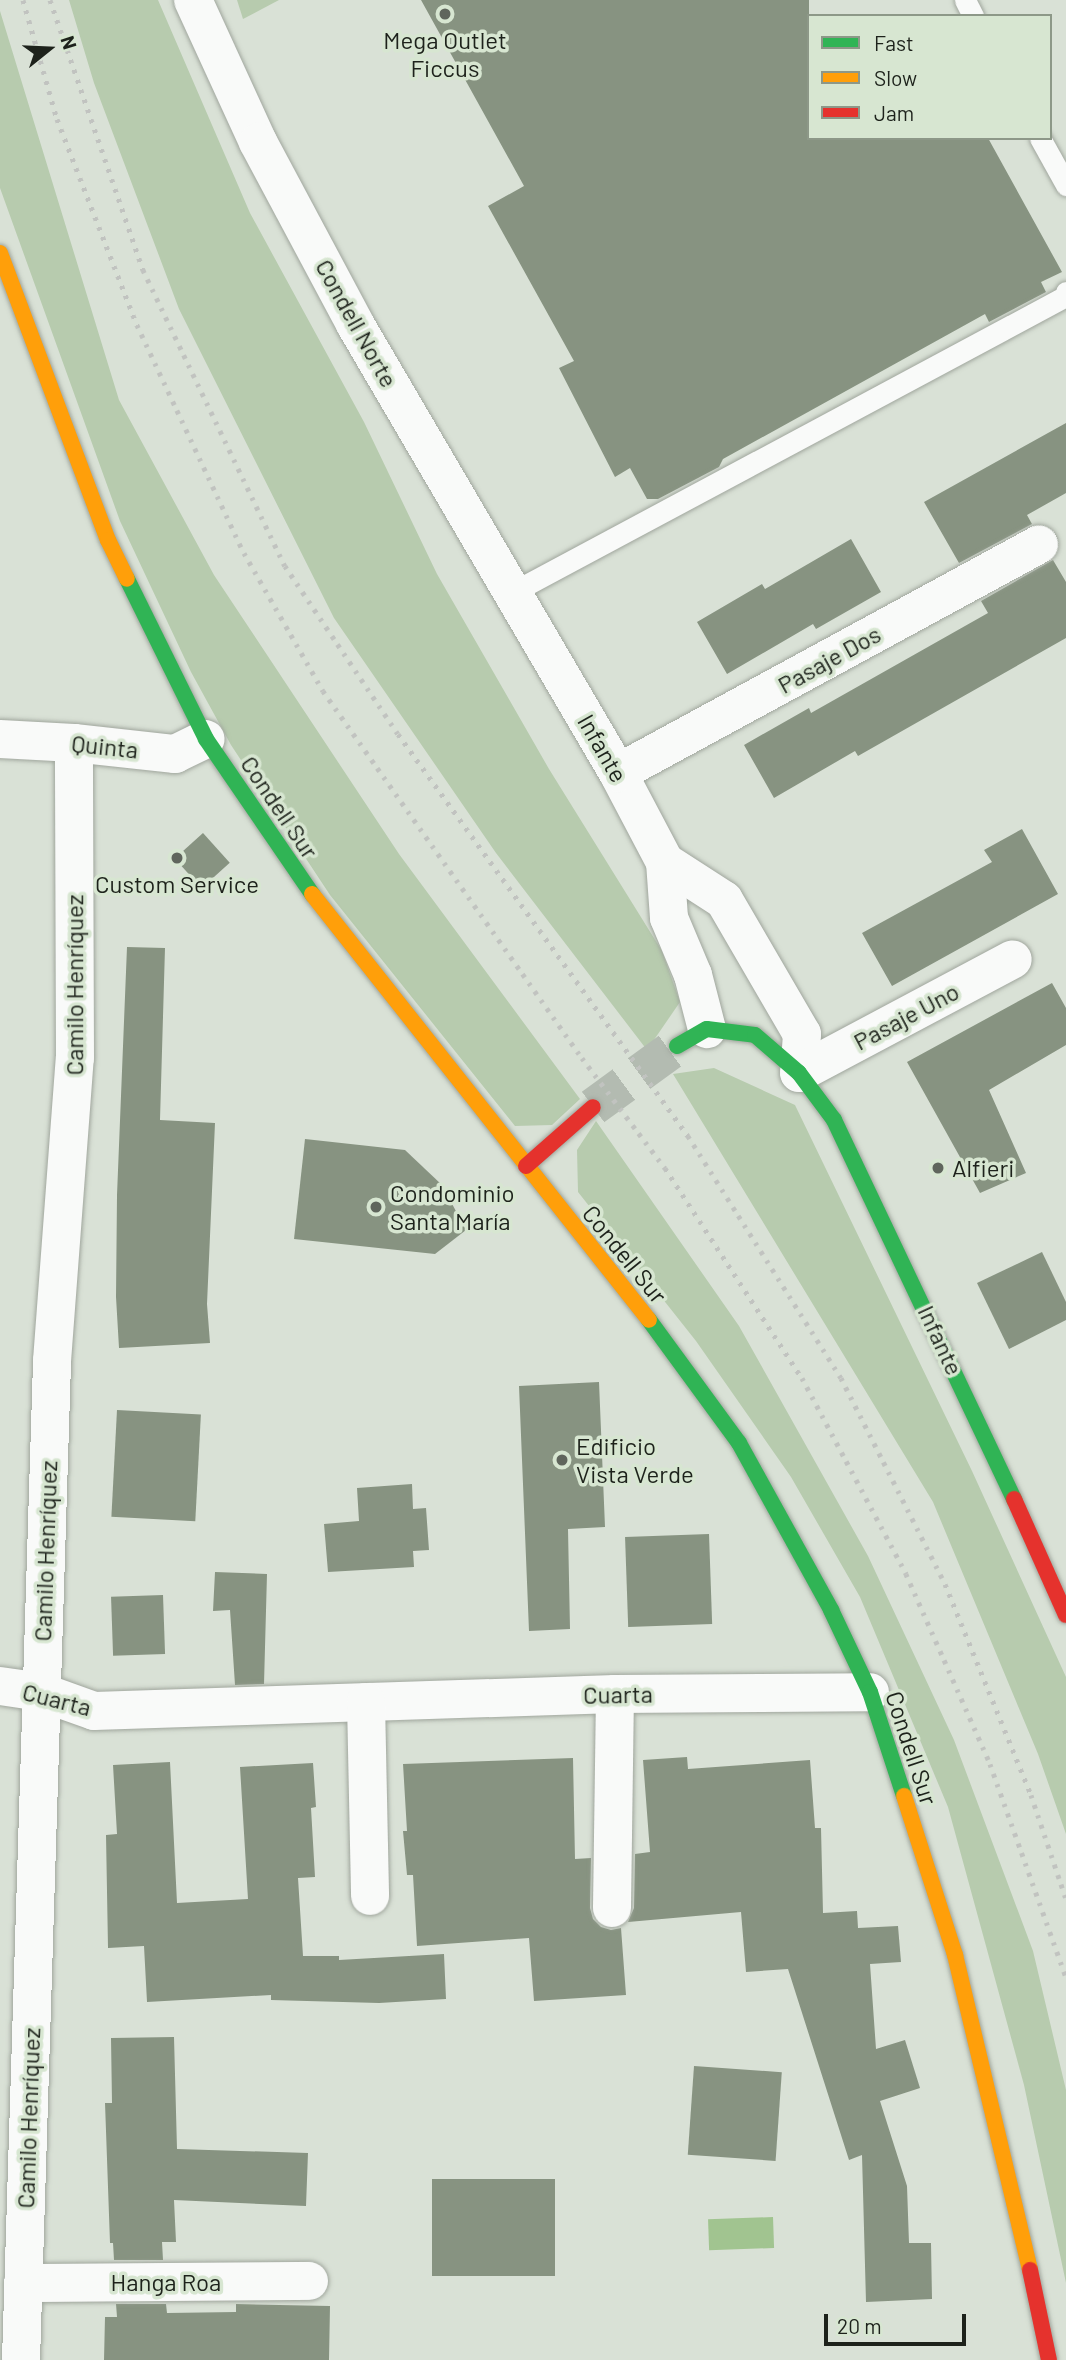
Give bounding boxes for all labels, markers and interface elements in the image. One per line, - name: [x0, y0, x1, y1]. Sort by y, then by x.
- marker: Mega Outlet Ficcus: [437, 6, 453, 22]
- north arrow: [14, 14, 84, 84]
- legend: [807, 14, 1052, 140]
- place label: Mega Outlet Ficcus: [383, 26, 507, 82]
- text: Fast: [874, 30, 914, 55]
- text: N: [57, 33, 82, 52]
- text: Slow: [874, 65, 917, 90]
- text: Jam: [874, 100, 914, 125]
- street label: Condell Norte: [310, 254, 404, 392]
- street label: Pasaje Dos: [773, 619, 885, 699]
- street label: Infante: [572, 709, 634, 787]
- street label: Quinta: [70, 728, 140, 764]
- street label: Condell Sur: [235, 750, 325, 864]
- marker: Custom Service: [169, 850, 185, 866]
- place label: Custom Service: [95, 870, 259, 898]
- street label: Camilo Henríquez: [60, 895, 88, 1075]
- street label: Pasaje Uno: [848, 976, 964, 1056]
- place label: Alfieri: [952, 1154, 1014, 1182]
- marker: Alfieri: [930, 1160, 946, 1176]
- place label: Condominio Santa María: [390, 1179, 515, 1235]
- marker: Condominio Santa María: [368, 1199, 384, 1215]
- street label: Condell Sur: [577, 1199, 673, 1309]
- street label: Infante: [912, 1301, 970, 1379]
- place label: Edificio Vista Verde: [576, 1432, 694, 1488]
- marker: Edificio Vista Verde: [554, 1452, 570, 1468]
- street label: Camilo Henríquez: [27, 1460, 63, 1642]
- street label: Cuarta: [20, 1677, 94, 1721]
- street label: Cuarta: [583, 1679, 653, 1709]
- street label: Condell Sur: [880, 1688, 944, 1808]
- street label: Camilo Henríquez: [10, 2027, 46, 2209]
- street label: Hanga Roa: [111, 2268, 221, 2296]
- scale bar: [828, 2300, 970, 2344]
- text: 20 m: [837, 2313, 882, 2338]

